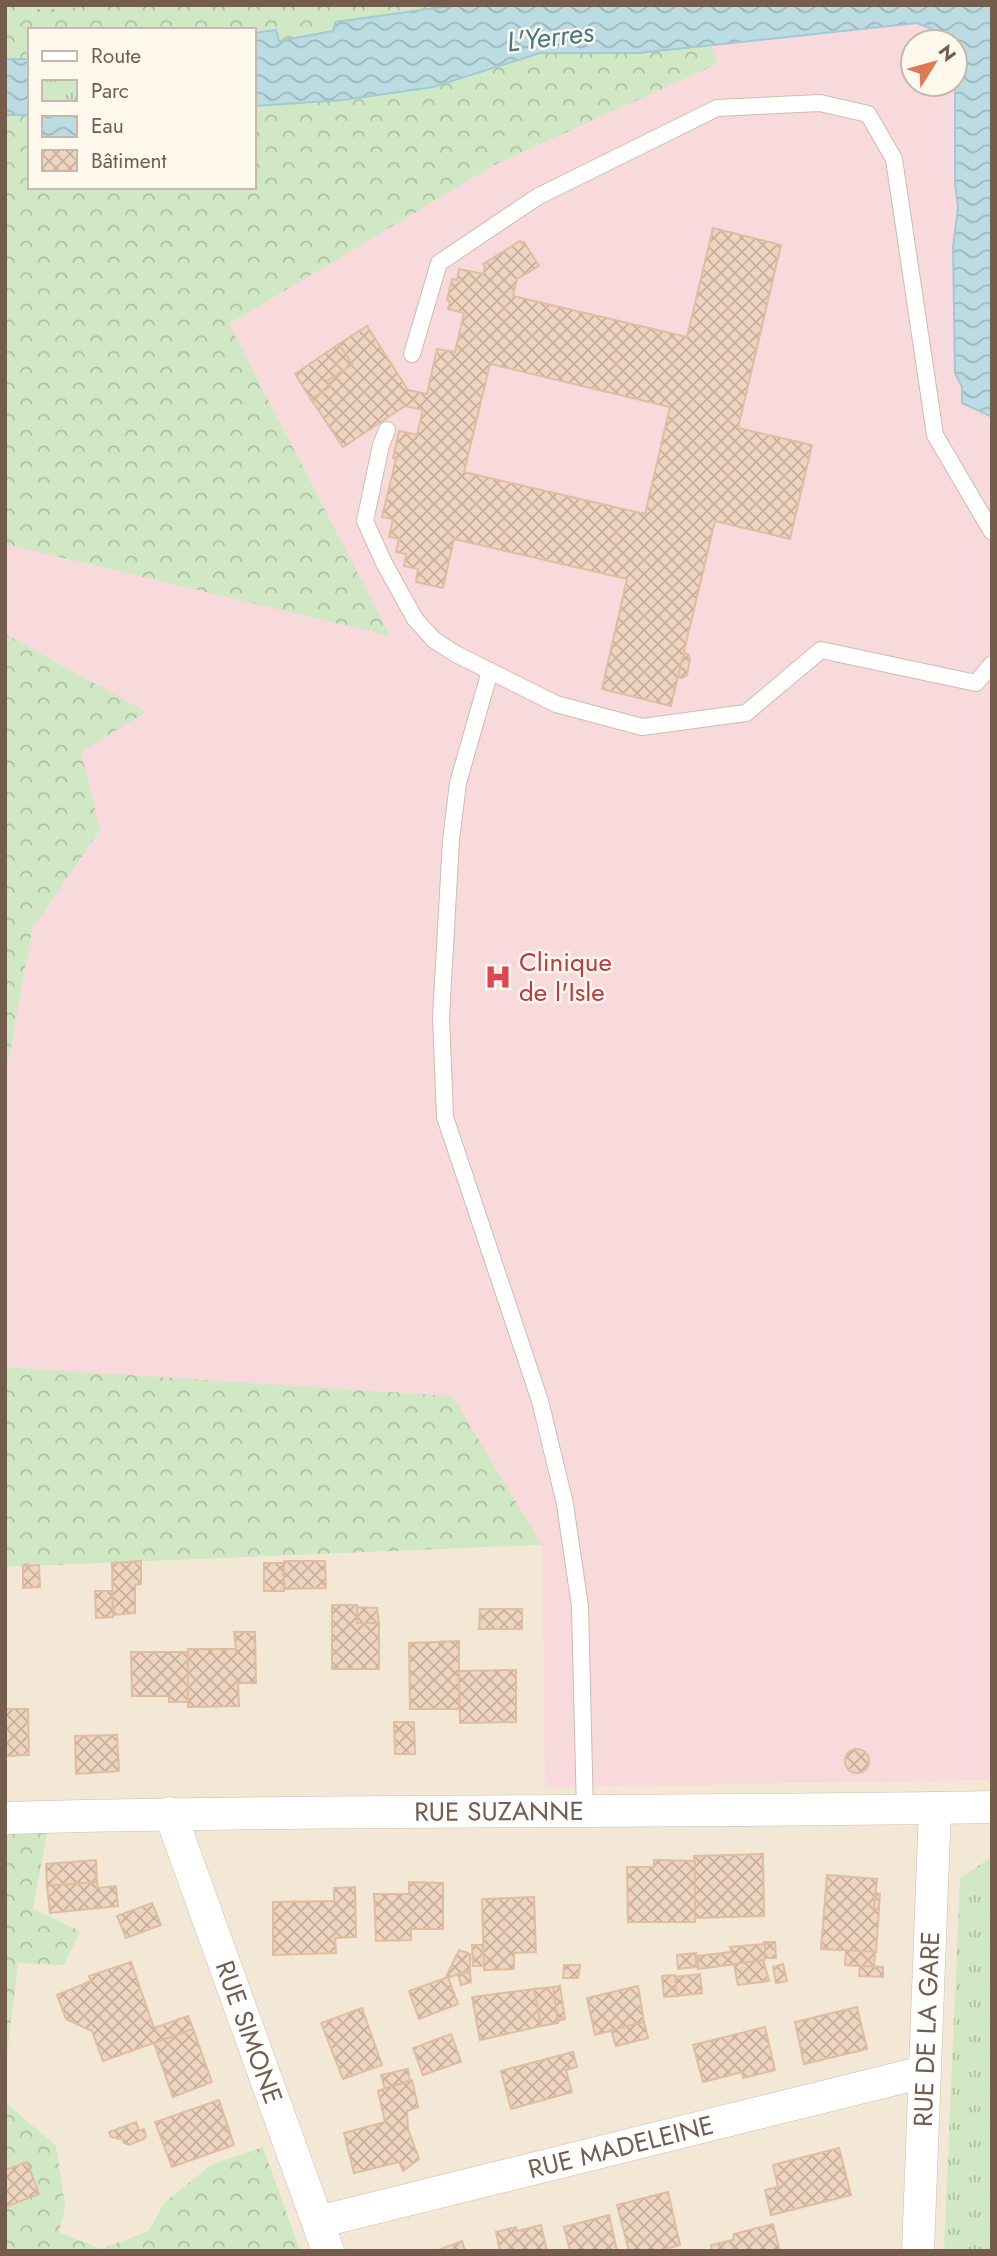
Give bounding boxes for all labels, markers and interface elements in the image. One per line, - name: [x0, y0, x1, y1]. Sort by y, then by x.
- water label: L'Yerres: [504, 11, 597, 63]
- legend: [28, 28, 256, 189]
- north arrow: [899, 28, 969, 98]
- text: N: [932, 39, 963, 67]
- text: Route: [91, 41, 141, 71]
- text: Parc: [91, 76, 129, 106]
- text: Eau: [91, 111, 124, 141]
- text: Bâtiment: [91, 146, 167, 176]
- place label: Clinique de l'Isle: [519, 943, 612, 1011]
- hospital icon: Clinique de l'Isle: [483, 962, 513, 992]
- street label: RUE SUZANNE: [414, 1792, 584, 1831]
- street label: RUE DE LA GARE: [904, 1931, 949, 2128]
- street label: RUE SIMONE: [206, 1955, 292, 2109]
- street label: RUE MADELEINE: [524, 2106, 718, 2188]

